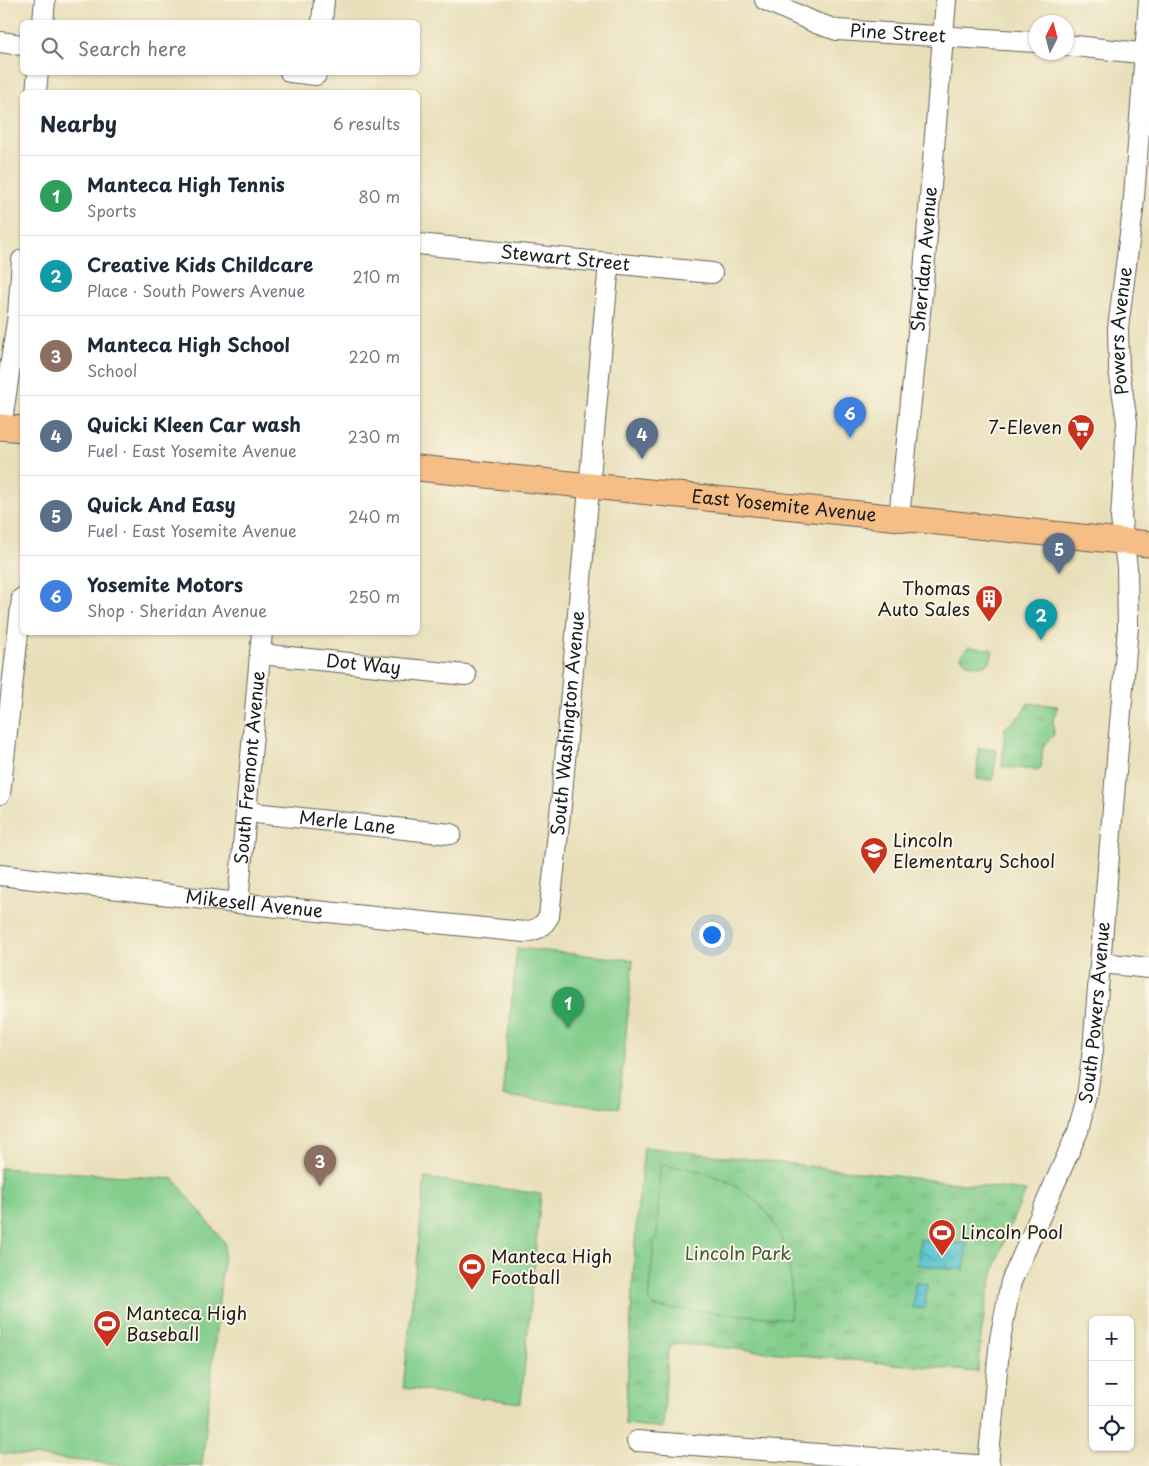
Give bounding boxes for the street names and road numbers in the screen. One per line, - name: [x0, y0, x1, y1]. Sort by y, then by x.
- street label: Pine Street: [849, 16, 947, 49]
- street label: Sheridan Avenue: [903, 185, 943, 333]
- street label: Stewart Street: [499, 237, 631, 277]
- street label: Powers Avenue: [1103, 265, 1138, 397]
- street label: East Yosemite Avenue: [690, 482, 878, 528]
- street label: South Washington Avenue: [543, 609, 590, 837]
- street label: Dot Way: [325, 646, 402, 680]
- street label: South Fremont Avenue: [227, 669, 271, 865]
- street label: Merle Lane: [298, 803, 397, 840]
- street label: Mikesell Avenue: [184, 882, 325, 924]
- street label: South Powers Avenue: [1071, 920, 1116, 1106]

